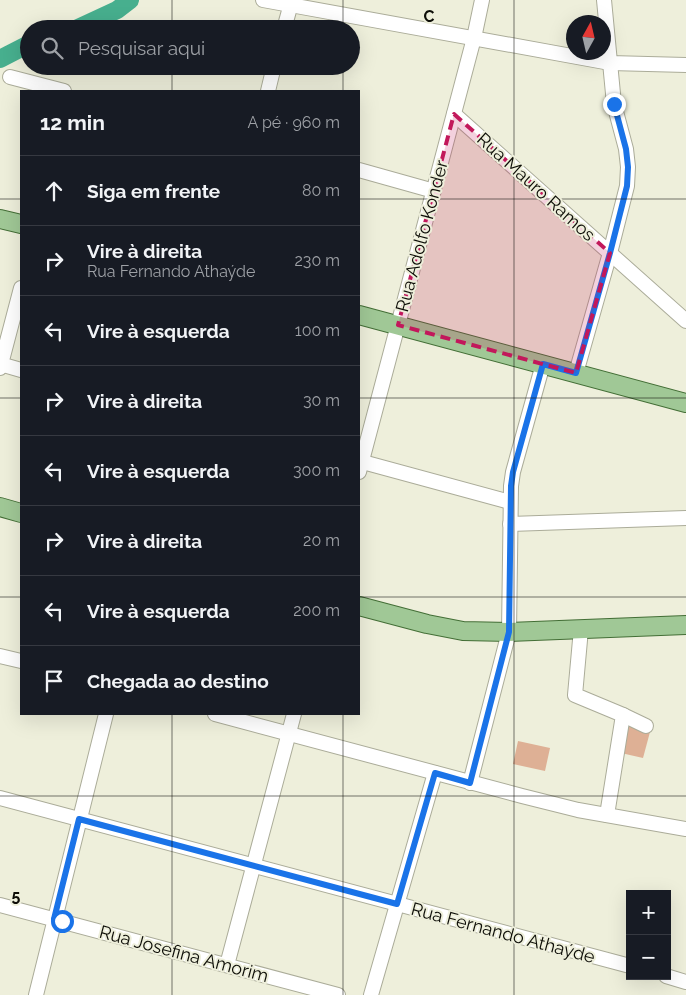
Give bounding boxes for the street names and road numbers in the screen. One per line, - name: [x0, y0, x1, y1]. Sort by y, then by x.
- street label: Rua Mauro Ramos: [473, 128, 600, 245]
- street label: Rua Adolfo Konder: [391, 157, 452, 314]
- street label: Rua Fernando Athaýde: [409, 898, 598, 967]
- street label: Rua Josefina Amorim: [97, 921, 271, 986]

